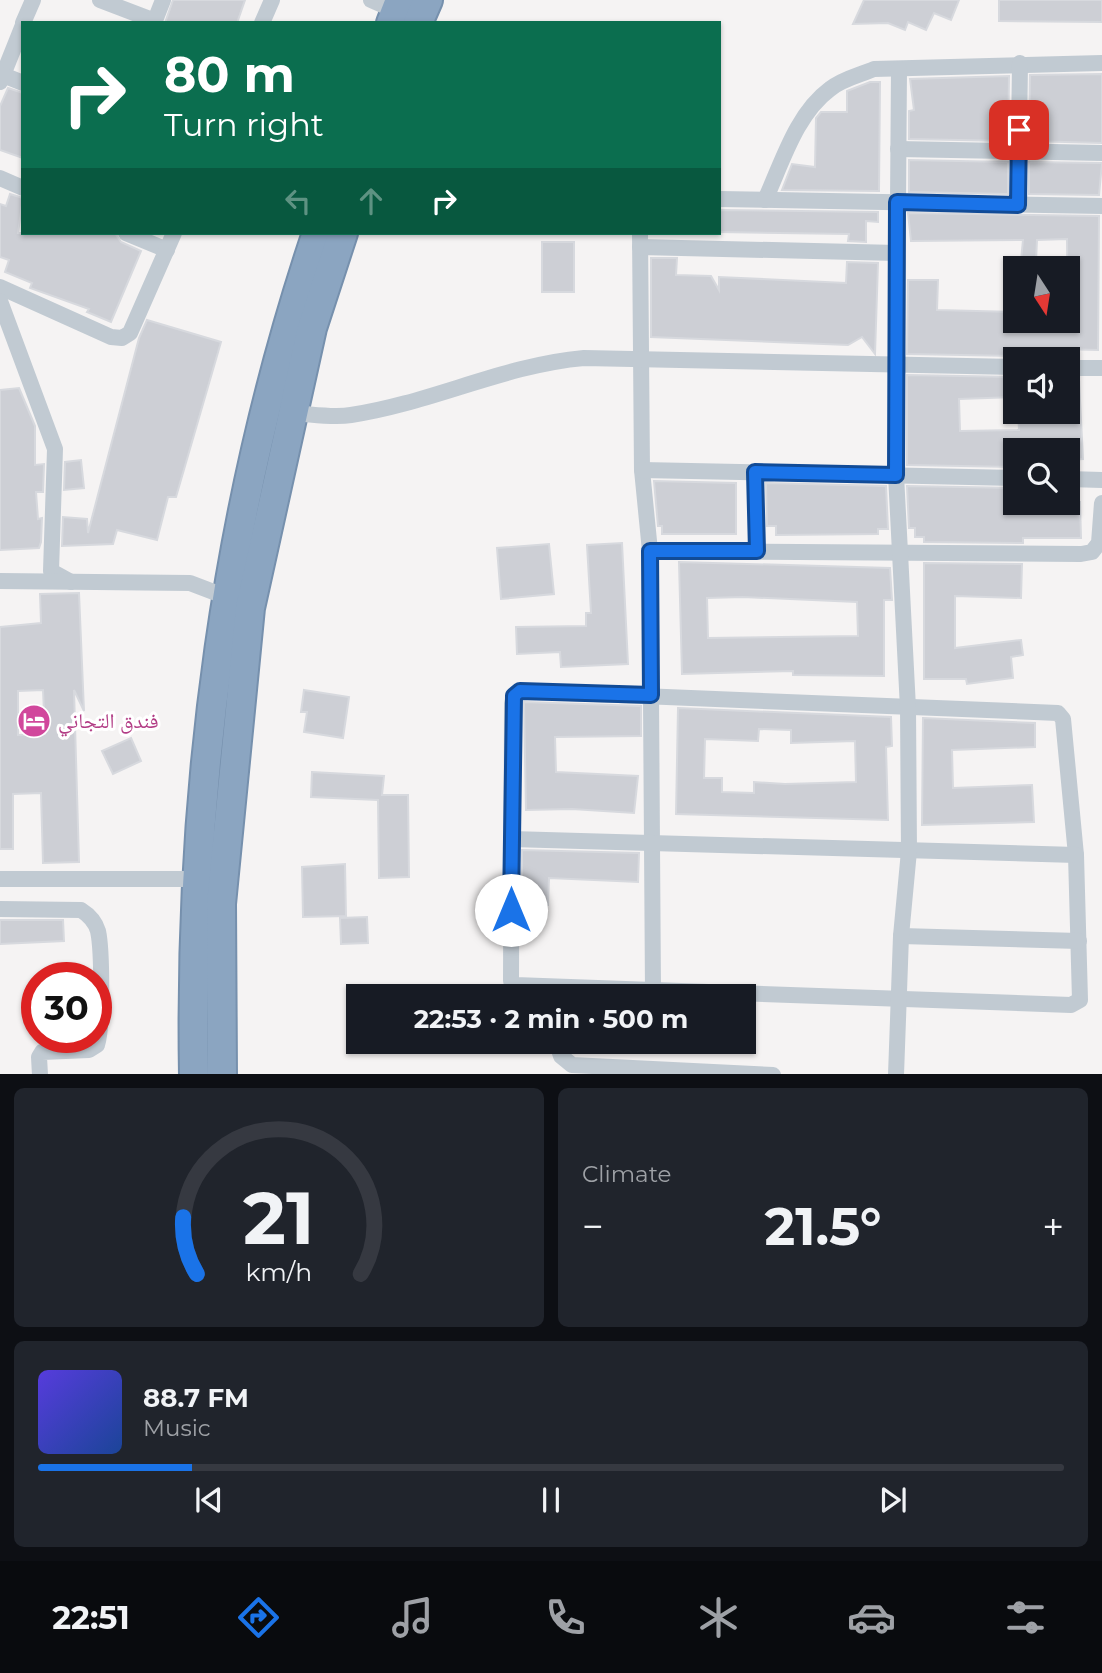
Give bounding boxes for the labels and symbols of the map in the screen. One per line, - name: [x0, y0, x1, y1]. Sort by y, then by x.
- pin: [989, 100, 1049, 160]
- north arrow: [1003, 256, 1080, 332]
- hotel icon: فندق التجاني: [15, 702, 53, 740]
- place label: فندق التجاني: [58, 708, 159, 737]
- position arrow: [474, 873, 548, 947]
- speed limit sign: 30: [21, 962, 112, 1053]

